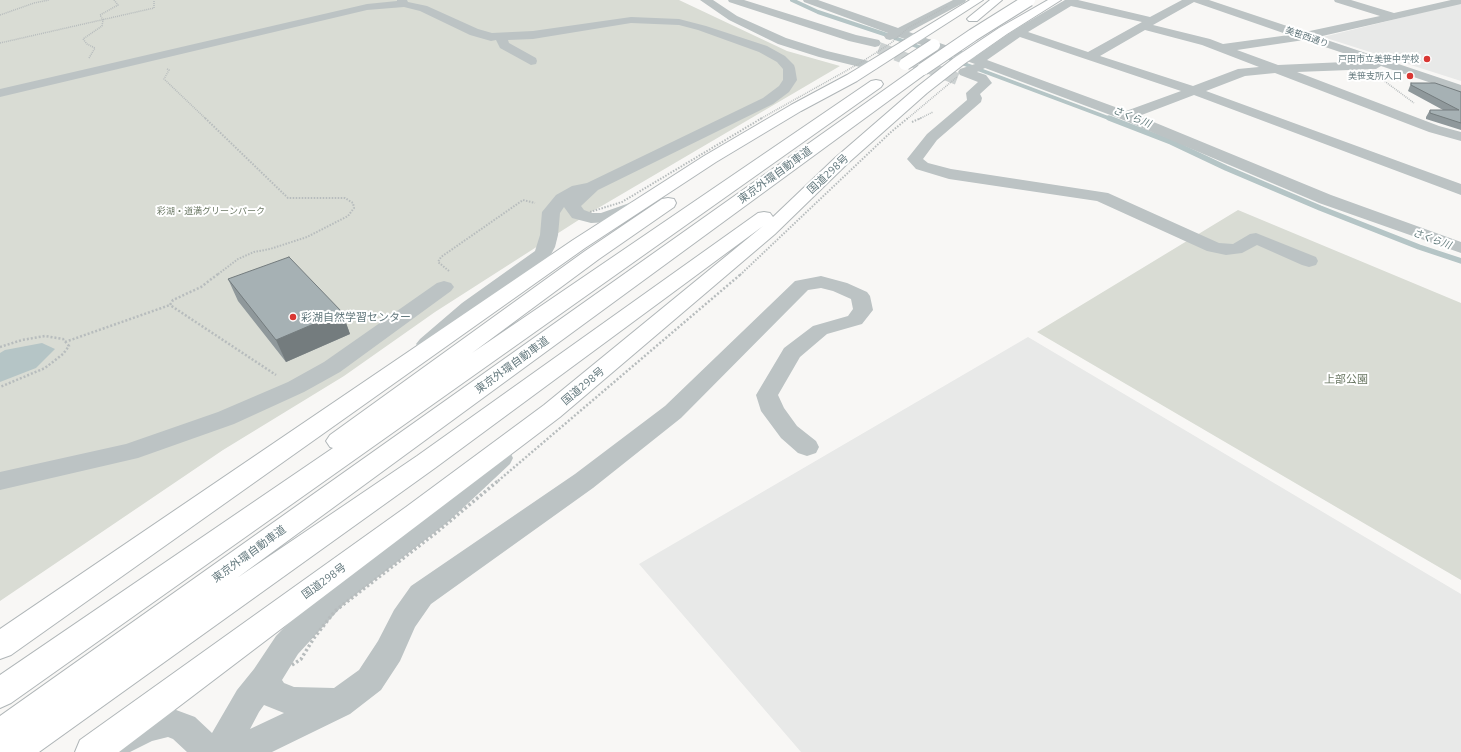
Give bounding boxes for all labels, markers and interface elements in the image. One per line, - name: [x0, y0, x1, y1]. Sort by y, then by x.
- street label: 美笹西通り: [1284, 25, 1330, 49]
- place label: 戸田市立美笹中学校: [1338, 54, 1419, 64]
- marker: 戸田市立美笹中学校: [1422, 54, 1432, 64]
- place label: 美笹支所入口: [1348, 71, 1402, 81]
- marker: 美笹支所入口: [1405, 71, 1415, 81]
- water label: さくら川: [1111, 104, 1153, 130]
- street label: 東京外環自動車道: [736, 144, 814, 206]
- street label: 国道298号: [805, 152, 851, 196]
- park label: 彩湖・道満グリーンパーク: [157, 206, 265, 216]
- water label: さくら川: [1411, 227, 1453, 251]
- place label: 彩湖自然学習センター: [301, 310, 411, 324]
- marker: 彩湖自然学習センター: [288, 312, 298, 322]
- street label: 東京外環自動車道: [473, 334, 551, 396]
- street label: 国道298号: [559, 364, 607, 408]
- park label: 上部公園: [1324, 372, 1368, 386]
- street label: 東京外環自動車道: [210, 523, 288, 585]
- street label: 国道298号: [299, 560, 349, 602]

